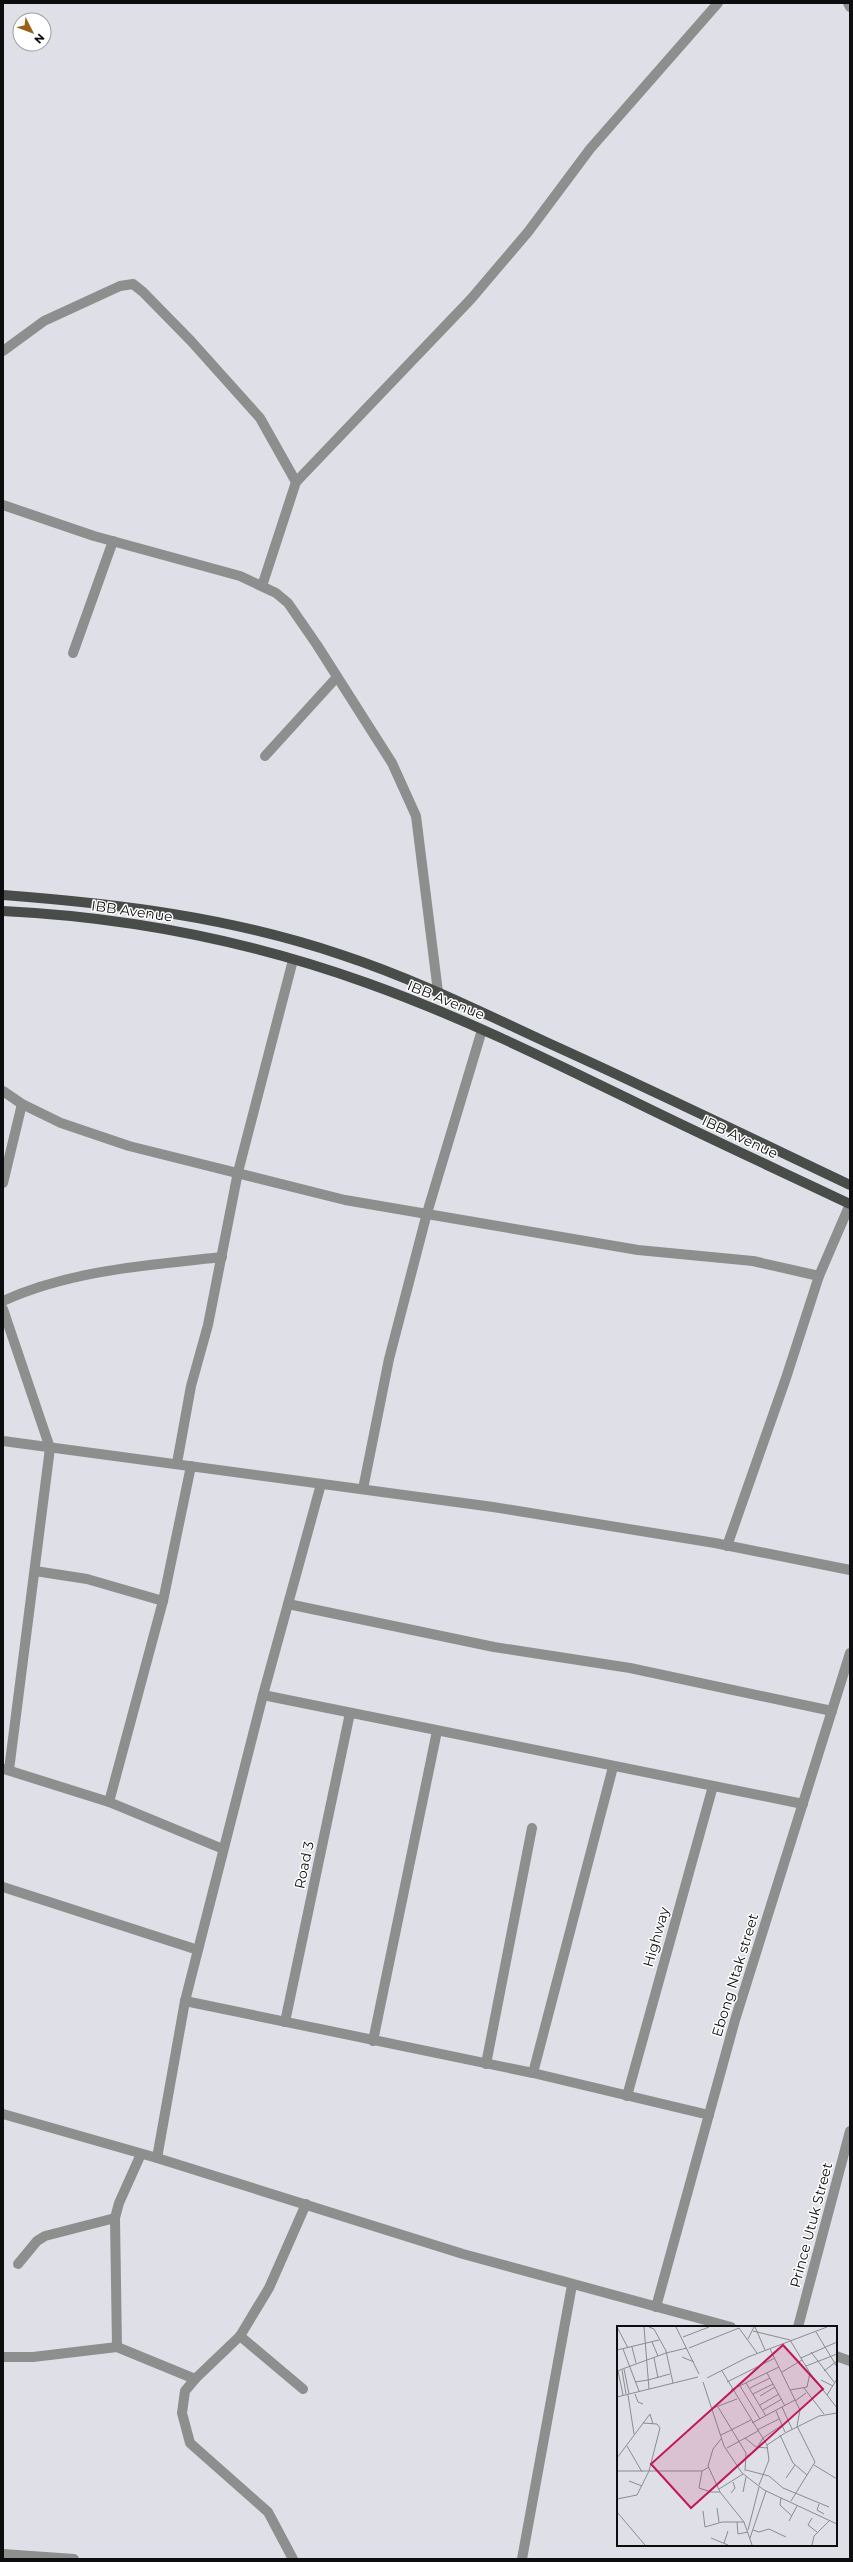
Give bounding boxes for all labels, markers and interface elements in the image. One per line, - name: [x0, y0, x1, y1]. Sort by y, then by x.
- north arrow: [12, 12, 52, 52]
- text: N: [31, 31, 48, 47]
- street label: IBB Avenue: [90, 896, 174, 926]
- street label: IBB Avenue: [405, 976, 487, 1024]
- street label: IBB Avenue: [699, 1112, 781, 1162]
- street label: Road 3: [290, 1839, 318, 1890]
- street label: Highway: [639, 1904, 673, 1969]
- street label: Ebong Ntak street: [708, 1911, 762, 2039]
- street label: Prince Utuk Street: [786, 2160, 836, 2290]
- inset map: [617, 2326, 837, 2546]

